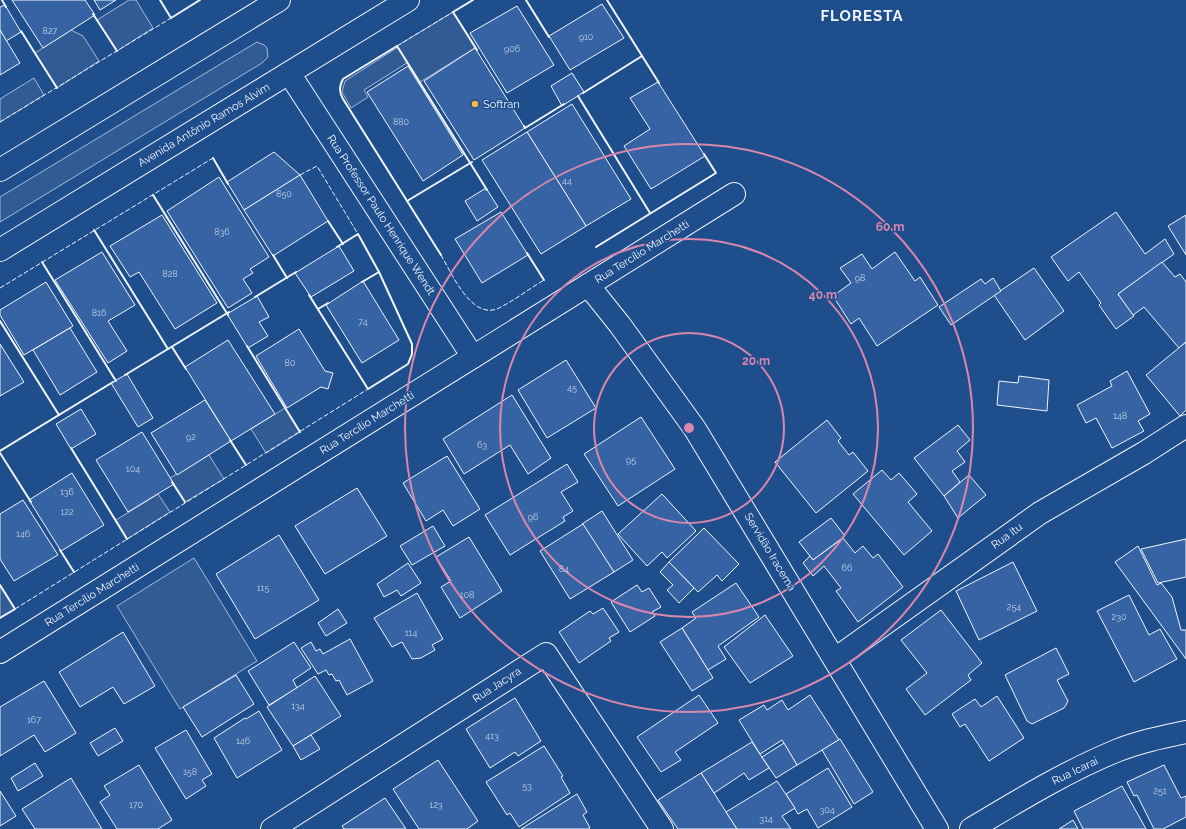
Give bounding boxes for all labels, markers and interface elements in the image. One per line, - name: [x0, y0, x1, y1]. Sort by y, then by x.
- district label: FLORESTA: [820, 7, 904, 25]
- house number: 827: [43, 26, 58, 36]
- house number: 910: [579, 32, 594, 42]
- house number: 906: [504, 44, 521, 54]
- street label: Avenida Antônio Ramos Alvim: [136, 80, 272, 170]
- place label: Softran: [483, 98, 520, 111]
- marker: Softran: [470, 99, 480, 109]
- house number: 880: [393, 117, 410, 127]
- street label: Rua Professor Paulo Henrique Wendt: [324, 133, 438, 298]
- house number: 44: [562, 176, 572, 186]
- house number: 850: [276, 189, 292, 199]
- street label: Rua Tercílio Marchetti: [592, 218, 692, 286]
- text: 60 m: [876, 220, 904, 234]
- house number: 836: [214, 227, 230, 237]
- house number: 828: [162, 269, 178, 279]
- house number: 98: [855, 273, 865, 283]
- text: 40 m: [809, 288, 837, 302]
- house number: 816: [92, 308, 107, 318]
- house number: 74: [358, 317, 368, 327]
- text: 20 m: [742, 354, 770, 368]
- house number: 80: [285, 358, 296, 368]
- house number: 45: [567, 383, 577, 393]
- street label: Rua Tercílio Marchetti: [317, 389, 417, 457]
- house number: 148: [1113, 411, 1127, 421]
- centre of rings: [682, 421, 696, 435]
- house number: 92: [186, 432, 196, 442]
- house number: 63: [477, 440, 487, 450]
- house number: 95: [626, 455, 636, 465]
- house number: 104: [126, 464, 140, 474]
- house number: 136: [60, 487, 75, 497]
- house number: 122: [60, 507, 74, 517]
- street label: Servidão Iracema: [742, 511, 798, 593]
- house number: 96: [528, 512, 539, 522]
- street label: Rua Itu: [989, 520, 1025, 552]
- house number: 146: [16, 529, 31, 539]
- street label: Rua Tercílio Marchetti: [42, 561, 142, 629]
- house number: 66: [842, 563, 853, 573]
- house number: 84: [559, 564, 569, 574]
- house number: 115: [257, 583, 269, 593]
- house number: 108: [460, 590, 474, 600]
- house number: 254: [1007, 602, 1021, 612]
- house number: 230: [1111, 612, 1127, 622]
- house number: 114: [405, 628, 417, 638]
- street label: Rua Jacyra: [470, 665, 524, 705]
- house number: 134: [291, 701, 305, 711]
- house number: 167: [27, 715, 41, 725]
- house number: 413: [485, 731, 499, 741]
- house number: 146: [236, 736, 251, 746]
- street label: Rua Icaraí: [1050, 754, 1101, 788]
- house number: 158: [183, 767, 197, 777]
- house number: 53: [522, 781, 532, 791]
- house number: 251: [1153, 786, 1167, 796]
- house number: 170: [129, 800, 144, 810]
- house number: 123: [429, 800, 443, 810]
- house number: 304: [819, 805, 835, 815]
- house number: 314: [759, 814, 773, 824]

